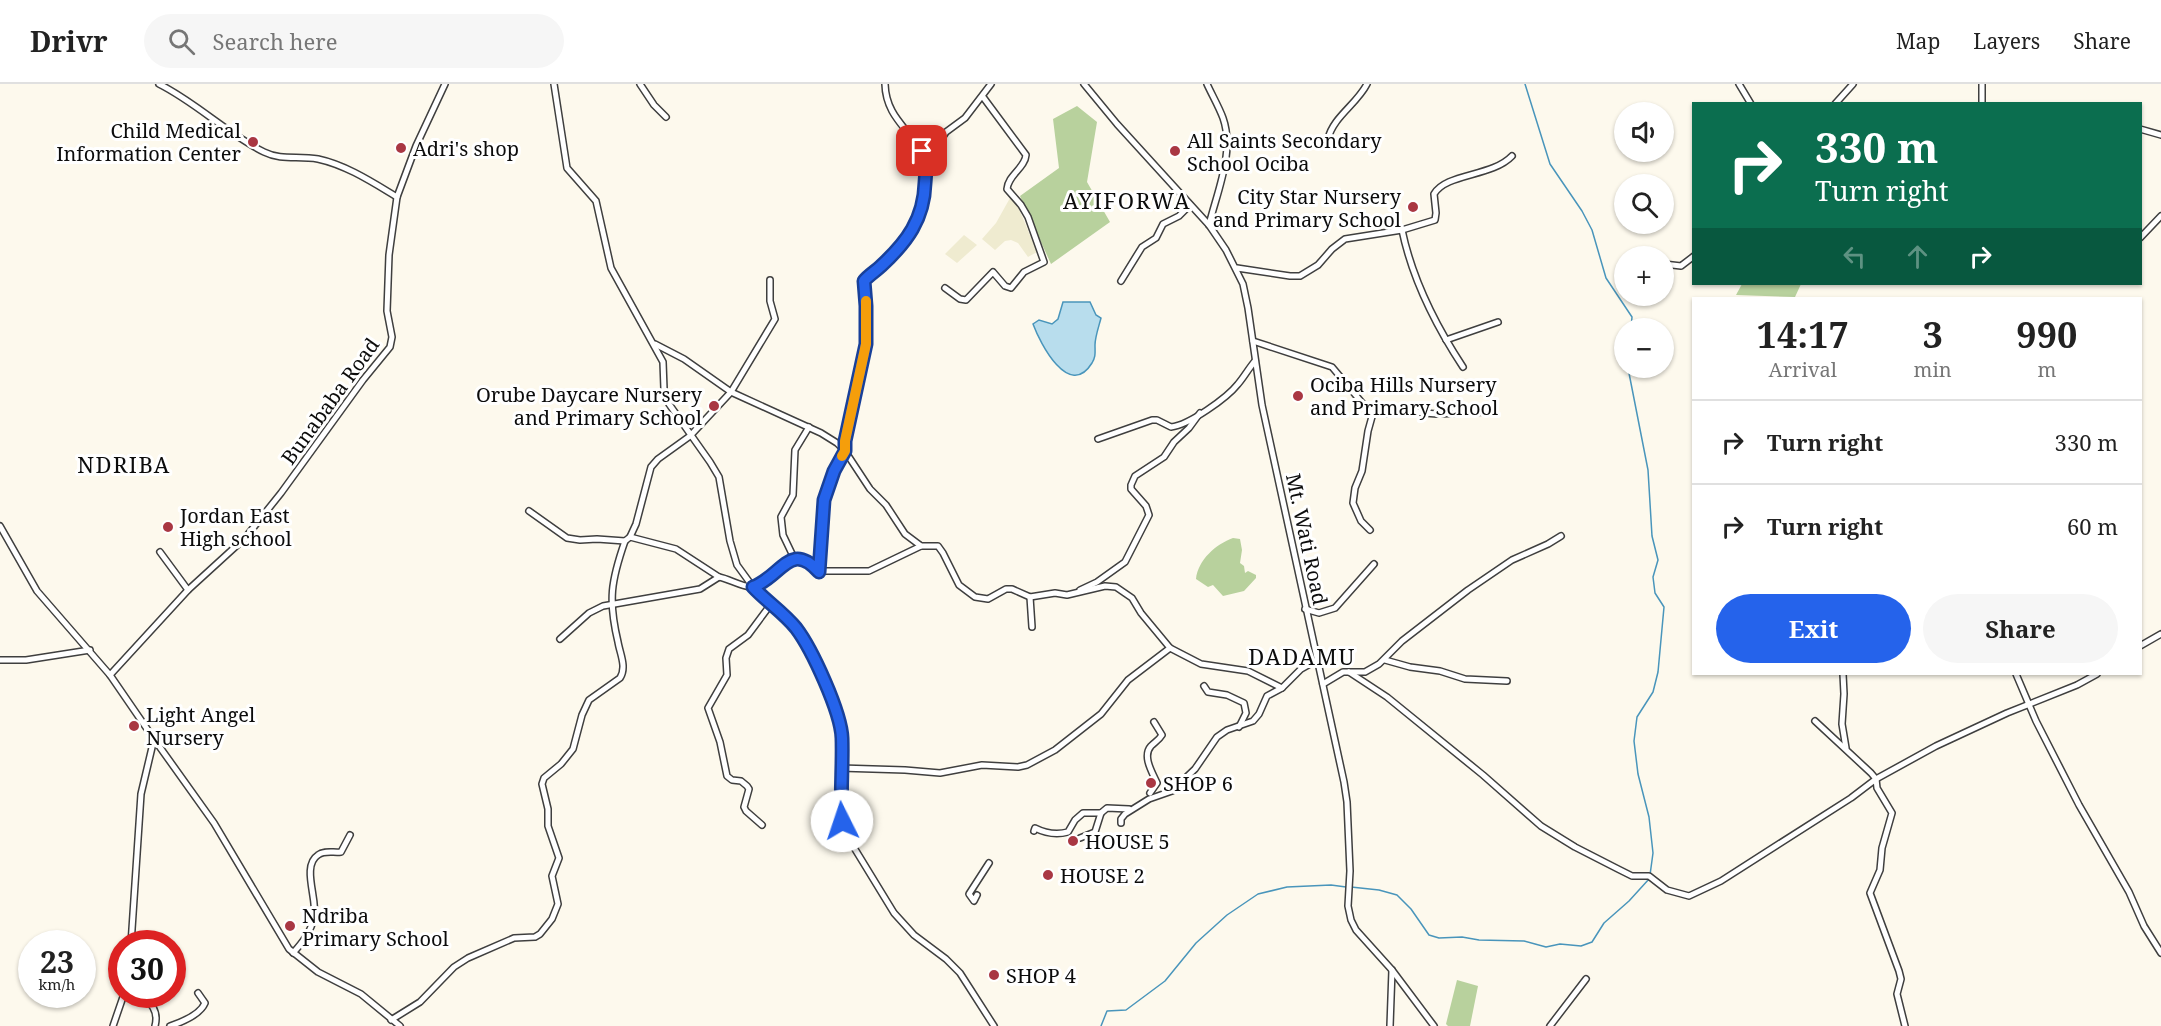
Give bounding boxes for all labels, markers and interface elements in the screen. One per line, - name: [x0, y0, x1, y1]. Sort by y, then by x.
- search box: [144, 14, 564, 68]
- text: Drivr: [30, 22, 108, 60]
- icon: search: [165, 25, 198, 58]
- text: Search here: [213, 26, 337, 56]
- text: Map: [1896, 27, 1940, 55]
- text: Layers: [1973, 27, 2040, 55]
- text: Share: [2073, 27, 2131, 55]
- map controls: [1614, 102, 1674, 378]
- button: sound: [1614, 102, 1674, 162]
- place label: Child Medical Information Center: [56, 117, 242, 167]
- text: 330 m: [1815, 118, 1939, 175]
- pin: [896, 125, 947, 176]
- icon: right: [1716, 126, 1794, 204]
- place label: All Saints Secondary School Ociba: [1187, 127, 1382, 177]
- icon: arrive: [905, 134, 938, 167]
- marker: Child Medical Information Center: [246, 135, 260, 149]
- place label: Adri's shop: [413, 135, 519, 162]
- marker: Adri's shop: [394, 141, 408, 155]
- marker: All Saints Secondary School Ociba: [1168, 144, 1182, 158]
- text: Turn right: [1815, 172, 1948, 209]
- button: search: [1614, 174, 1674, 234]
- place label: City Star Nursery and Primary School: [1213, 183, 1402, 233]
- district label: AYIFORWA: [1063, 185, 1191, 215]
- marker: City Star Nursery and Primary School: [1406, 200, 1420, 214]
- icon: left: [1838, 240, 1871, 273]
- icon: ahead: [1901, 240, 1934, 273]
- icon: right: [1964, 240, 1997, 273]
- button: +: [1614, 246, 1674, 306]
- text: 14:17: [1757, 310, 1849, 359]
- text: 3: [1922, 310, 1943, 359]
- text: 990: [2016, 310, 2077, 359]
- button: −: [1614, 318, 1674, 378]
- street label: Bunababa Road: [275, 332, 385, 470]
- text: Arrival: [1769, 356, 1837, 383]
- text: min: [1914, 356, 1952, 383]
- text: m: [2037, 356, 2056, 383]
- place label: Ociba Hills Nursery and Primary School: [1310, 371, 1498, 421]
- place label: Orube Daycare Nursery and Primary School: [476, 381, 703, 431]
- marker: Ociba Hills Nursery and Primary School: [1291, 389, 1305, 403]
- marker: Orube Daycare Nursery and Primary School: [707, 399, 721, 413]
- icon: right: [1716, 426, 1749, 459]
- text: Turn right: [1767, 427, 1883, 457]
- text: 330 m: [2055, 427, 2118, 457]
- district label: NDRIBA: [77, 449, 171, 479]
- street label: Mt. Wati Road: [1280, 471, 1334, 607]
- place label: Jordan East High school: [179, 502, 292, 552]
- icon: right: [1716, 510, 1749, 543]
- text: Turn right: [1767, 511, 1883, 541]
- text: 60 m: [2067, 511, 2118, 541]
- marker: Jordan East High school: [161, 520, 175, 534]
- button: Exit: [1716, 594, 1911, 663]
- button: Share: [1923, 594, 2118, 663]
- district label: DADAMU: [1248, 641, 1356, 671]
- place label: Light Angel Nursery: [146, 701, 255, 751]
- marker: Light Angel Nursery: [127, 719, 141, 733]
- place label: SHOP 6: [1163, 770, 1233, 797]
- marker: SHOP 6: [1144, 776, 1158, 790]
- position arrow: [810, 789, 874, 853]
- place label: HOUSE 5: [1085, 828, 1170, 855]
- marker: HOUSE 5: [1066, 834, 1080, 848]
- place label: HOUSE 2: [1060, 862, 1145, 889]
- marker: HOUSE 2: [1041, 868, 1055, 882]
- place label: Ndriba Primary School: [302, 902, 449, 952]
- marker: Ndriba Primary School: [283, 919, 297, 933]
- speed limit sign: 30: [108, 930, 186, 1008]
- text: 23: [40, 941, 74, 982]
- place label: SHOP 4: [1006, 962, 1076, 989]
- marker: SHOP 4: [987, 968, 1001, 982]
- text: km/h: [39, 974, 75, 994]

